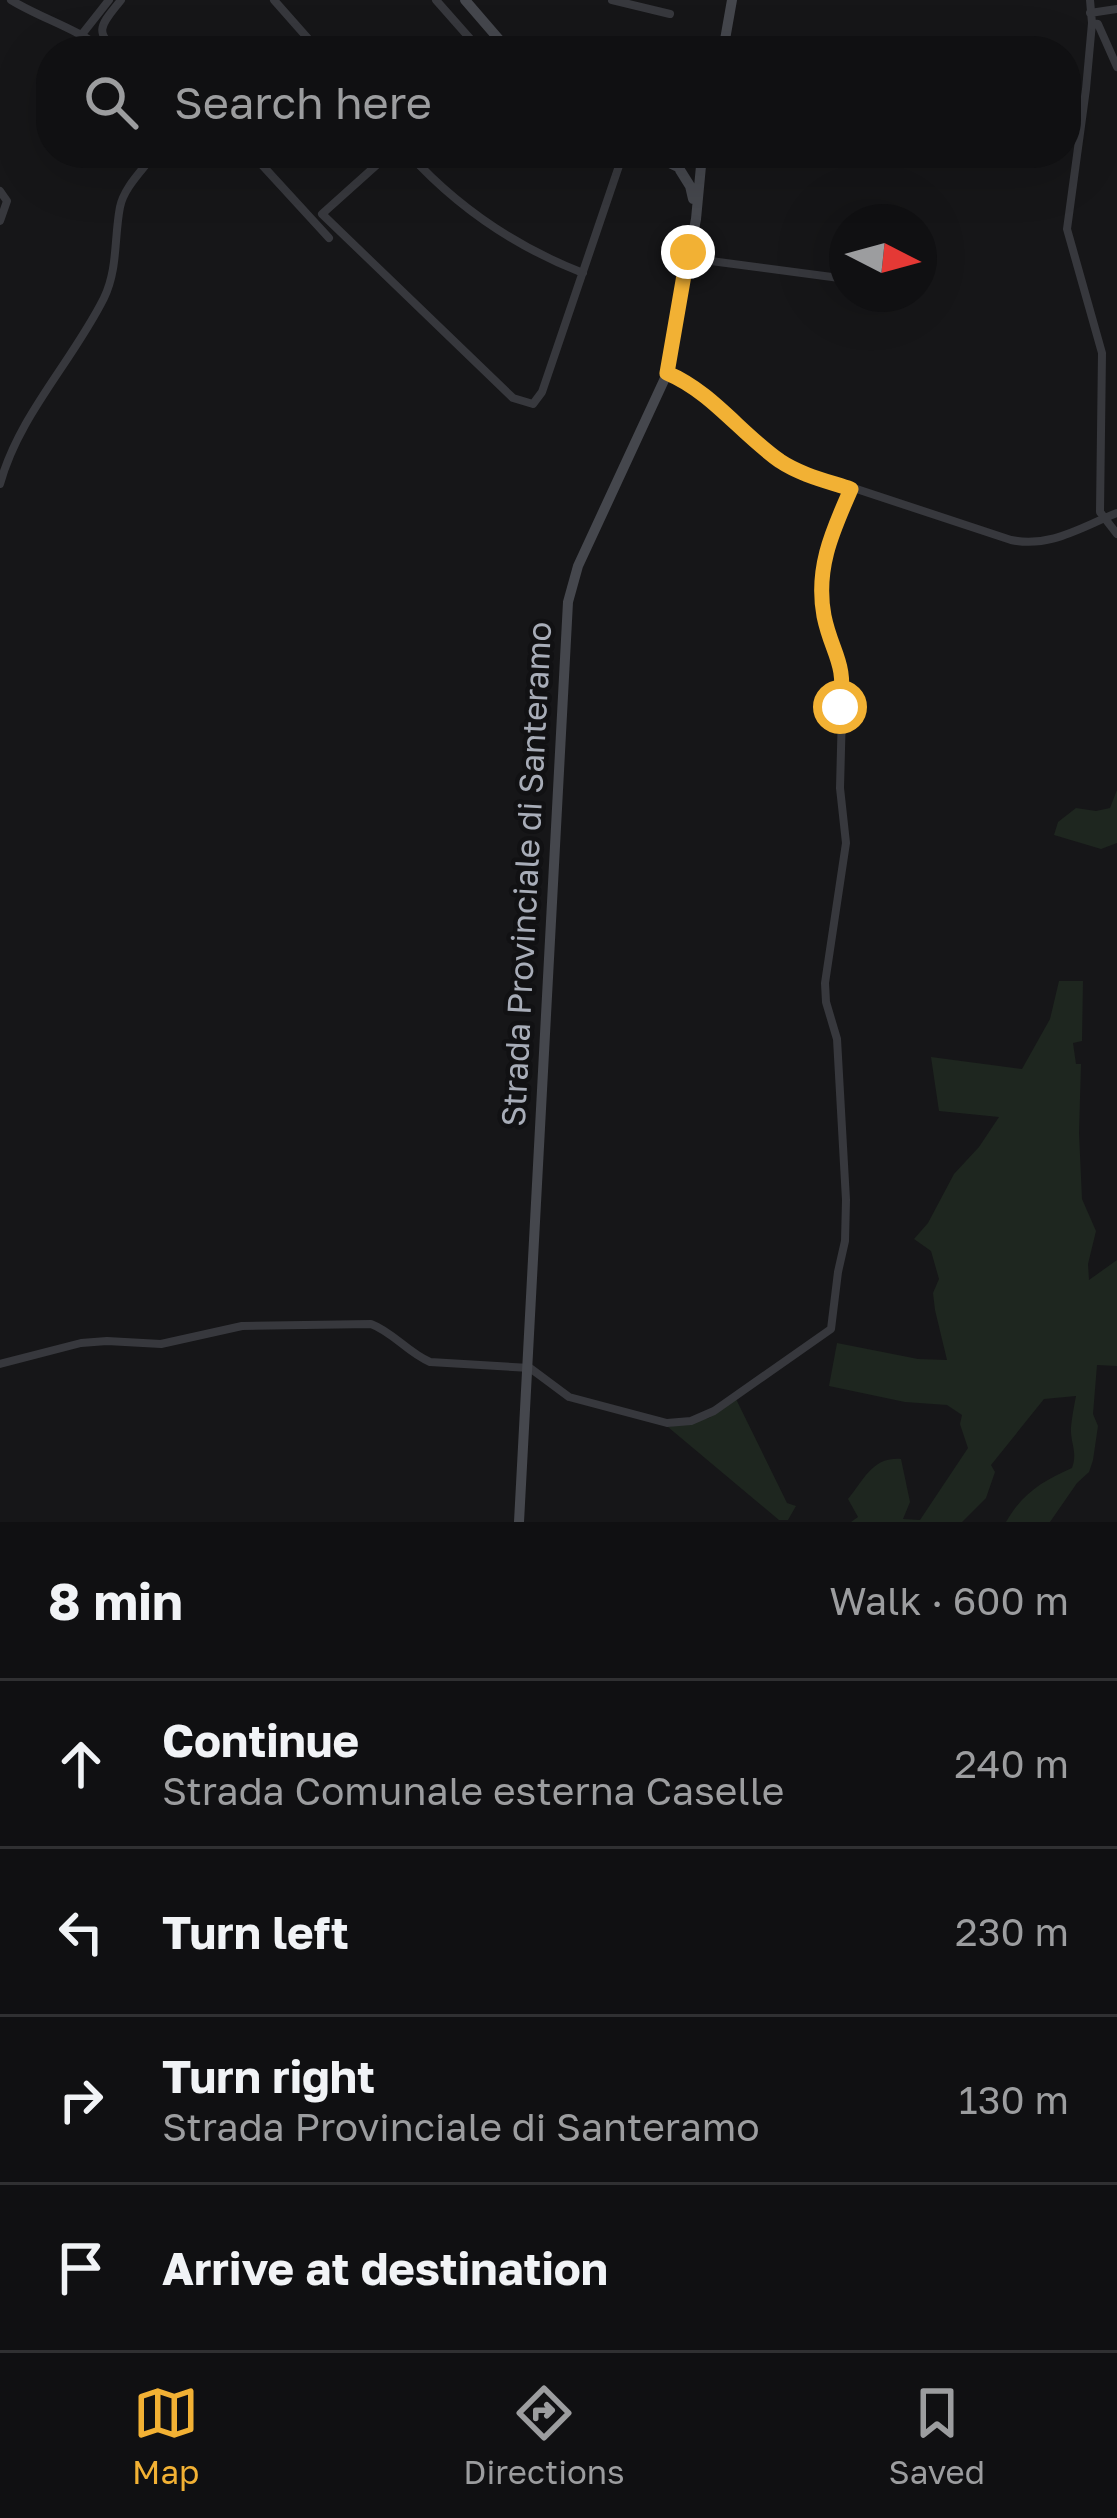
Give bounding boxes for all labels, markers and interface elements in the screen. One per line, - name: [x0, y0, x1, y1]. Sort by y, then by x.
- search box: [36, 36, 1081, 168]
- icon: search: [78, 69, 144, 135]
- text: Search here: [174, 75, 432, 129]
- north arrow: [829, 204, 937, 312]
- route end: [661, 225, 715, 279]
- street label: Strada Provinciale di Santeramo: [493, 620, 558, 1127]
- route start: [813, 680, 867, 734]
- text: 8 min: [48, 1570, 183, 1631]
- text: Walk · 600 m: [829, 1577, 1069, 1624]
- text: Continue: [162, 1713, 359, 1767]
- icon: ahead: [48, 1731, 114, 1797]
- text: 240 m: [954, 1740, 1069, 1787]
- text: Strada Comunale esterna Caselle: [162, 1767, 784, 1814]
- icon: left: [48, 1899, 114, 1965]
- text: Turn left: [162, 1905, 349, 1959]
- text: 230 m: [955, 1908, 1069, 1955]
- text: Turn right: [162, 2049, 375, 2103]
- icon: right: [48, 2067, 114, 2133]
- text: 130 m: [959, 2076, 1069, 2123]
- text: Strada Provinciale di Santeramo: [162, 2103, 760, 2150]
- icon: arrive: [48, 2235, 114, 2301]
- text: Arrive at destination: [162, 2241, 608, 2295]
- tab: Map: [132, 2380, 199, 2491]
- tab: Directions: [463, 2380, 625, 2491]
- tab: Saved: [889, 2380, 985, 2491]

